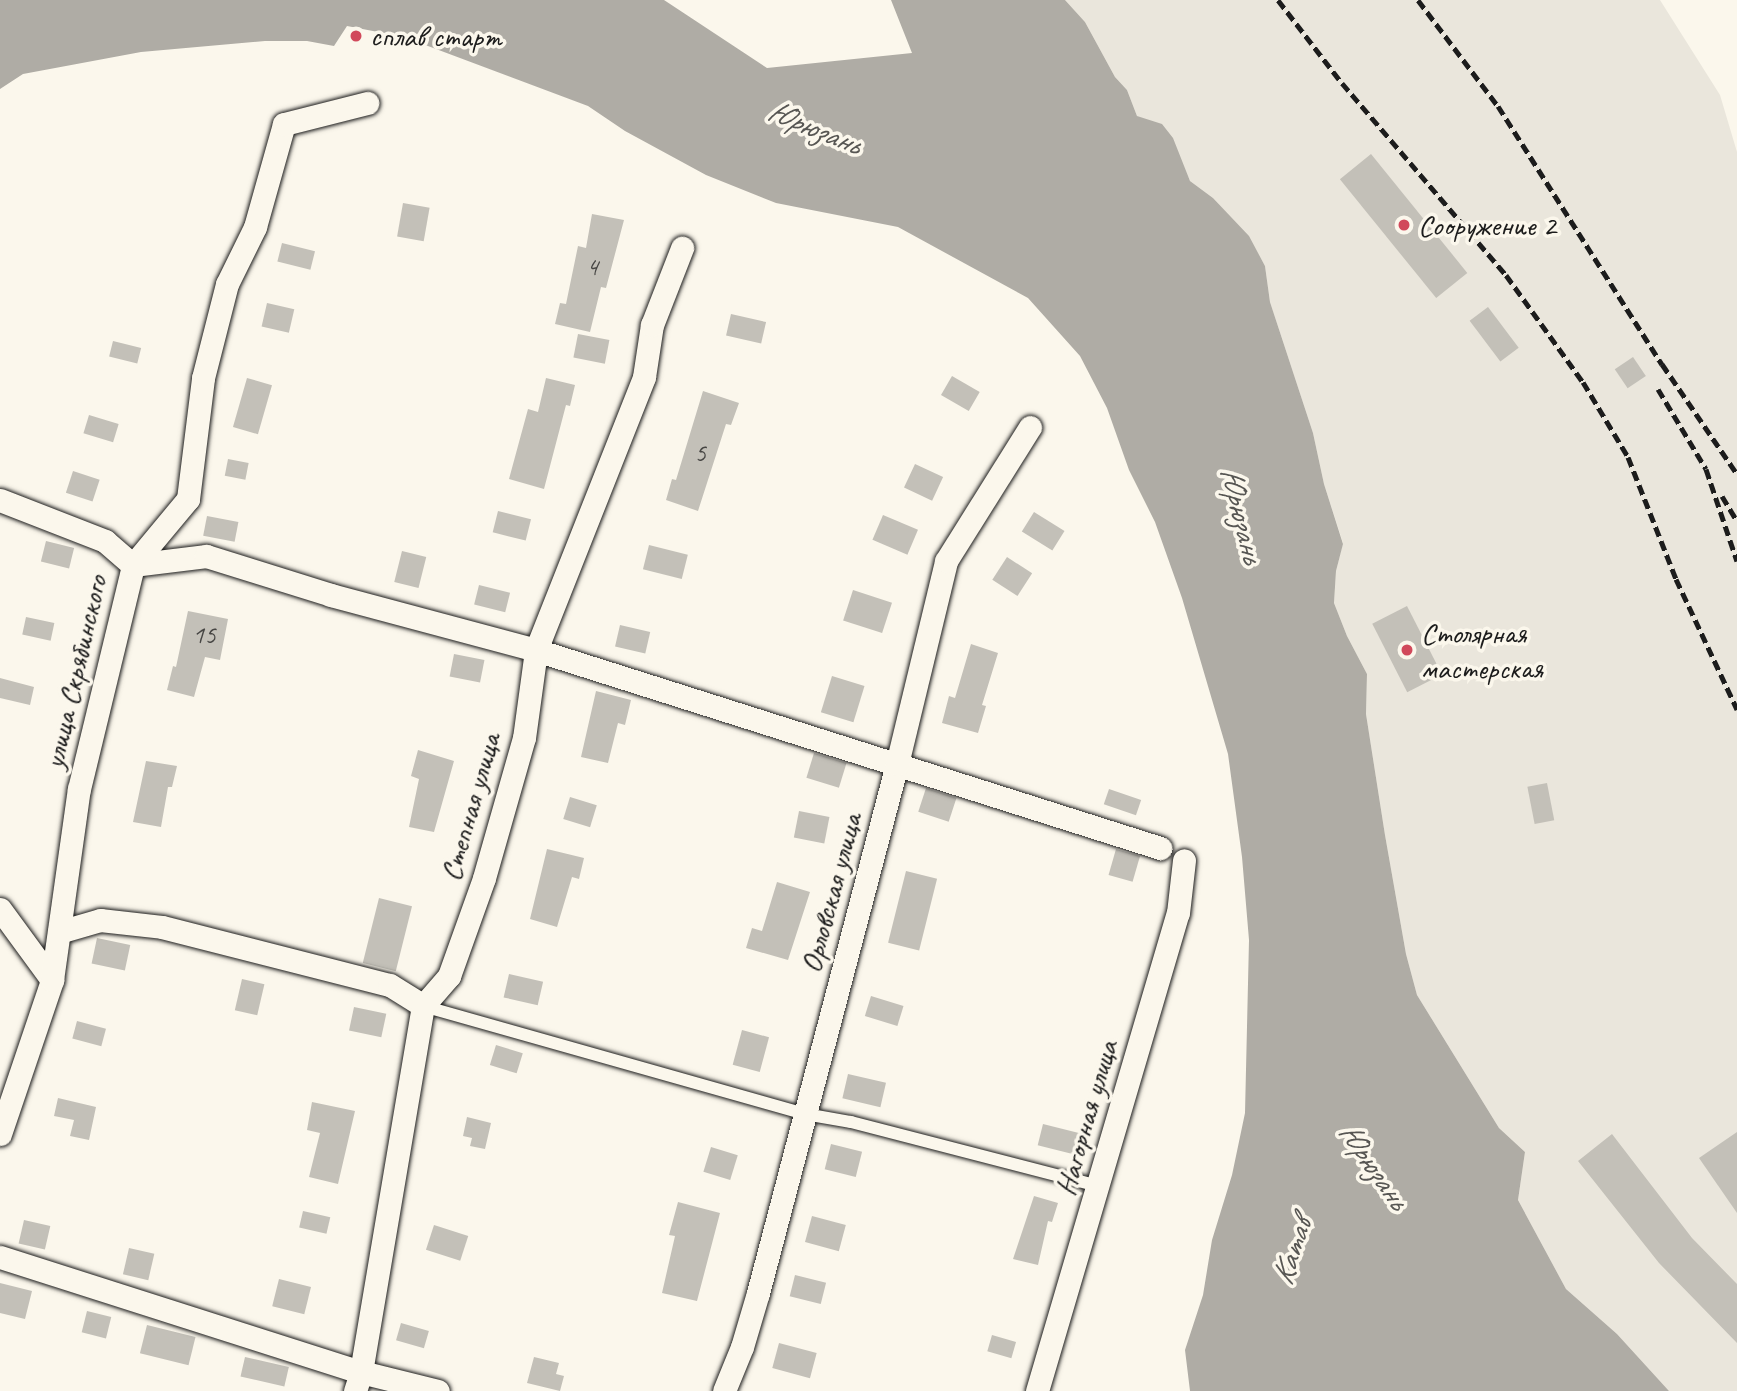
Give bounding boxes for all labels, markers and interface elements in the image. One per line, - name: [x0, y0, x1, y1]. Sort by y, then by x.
- place label: сплав старт: [370, 18, 501, 54]
- marker: сплав старт: [348, 28, 364, 44]
- water label: Юрюзань: [762, 92, 866, 164]
- place label: Сооружение 2: [1418, 207, 1556, 243]
- marker: Сооружение 2: [1396, 217, 1412, 233]
- house number: 4: [586, 251, 598, 283]
- house number: 5: [694, 437, 706, 469]
- water label: Юрюзань: [1211, 463, 1271, 567]
- street label: улица Скрябинского: [35, 572, 115, 772]
- place label: Столярная мастерская: [1421, 615, 1543, 686]
- house number: 15: [192, 619, 216, 651]
- marker: Столярная мастерская: [1399, 642, 1415, 658]
- street label: Степная улица: [432, 729, 508, 885]
- street label: Орловская улица: [792, 809, 870, 977]
- street label: Нагорная улица: [1047, 1036, 1125, 1200]
- water label: Юрюзань: [1329, 1115, 1417, 1217]
- water label: Катав: [1263, 1214, 1321, 1290]

